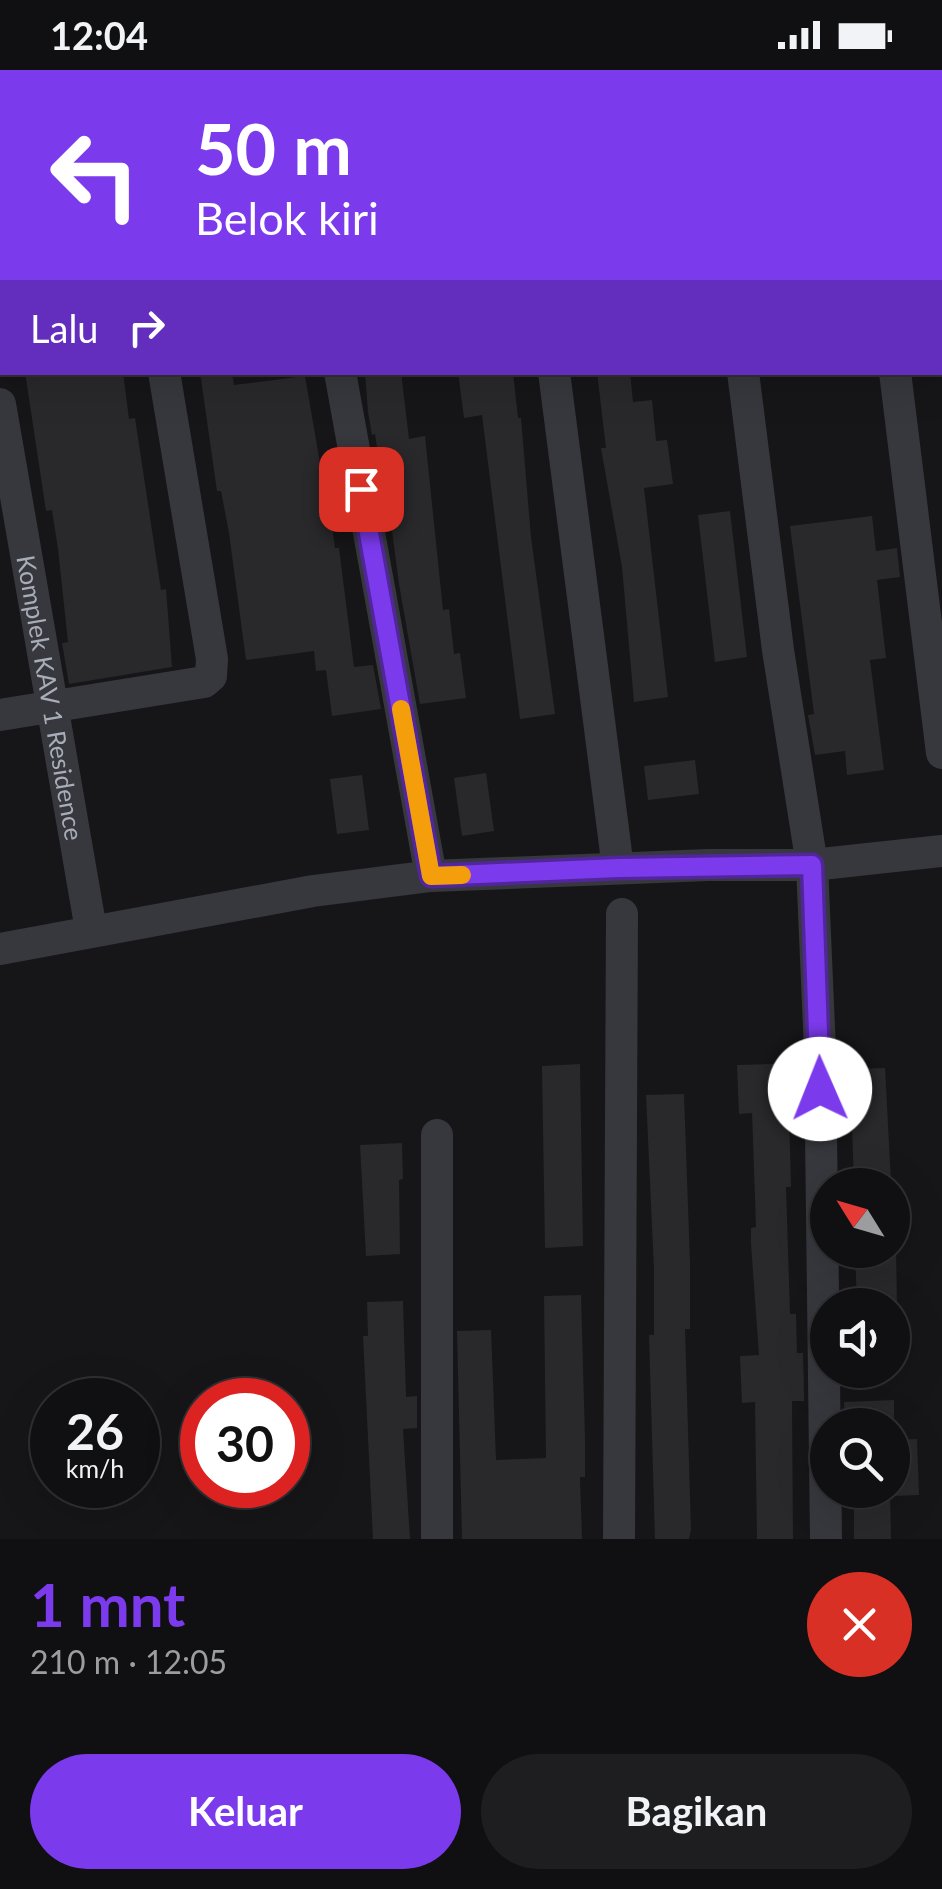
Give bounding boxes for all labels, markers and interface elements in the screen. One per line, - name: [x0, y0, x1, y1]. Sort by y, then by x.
- text: 12:04: [50, 12, 148, 58]
- text: 50 m: [195, 106, 352, 190]
- icon: left: [30, 110, 160, 240]
- text: Belok kiri: [195, 191, 379, 245]
- icon: right: [119, 300, 174, 355]
- text: Lalu: [30, 305, 99, 351]
- pin: [319, 447, 404, 532]
- icon: arrive: [334, 462, 389, 517]
- street label: Komplek KAV 1 Residence: [11, 553, 90, 843]
- position arrow: [768, 1037, 872, 1141]
- north arrow: [810, 1168, 910, 1268]
- map controls: [810, 1168, 910, 1508]
- button: sound: [810, 1288, 910, 1388]
- speed limit sign: 30: [180, 1378, 310, 1508]
- text: 26: [66, 1401, 124, 1461]
- button: search: [810, 1408, 910, 1508]
- text: km/h: [66, 1453, 124, 1483]
- text: 1 mnt: [30, 1568, 185, 1640]
- button: close: [807, 1572, 912, 1677]
- text: 210 m · 12:05: [30, 1642, 227, 1681]
- button: Keluar: [30, 1754, 461, 1869]
- button: Bagikan: [481, 1754, 912, 1869]

